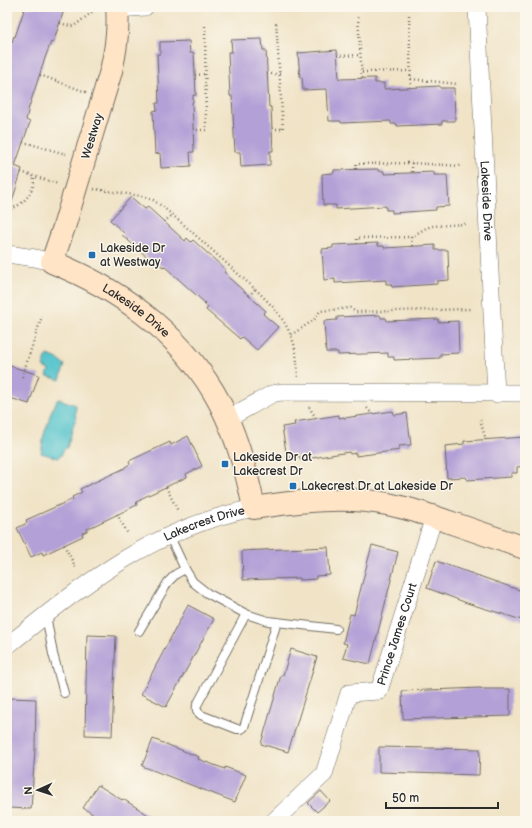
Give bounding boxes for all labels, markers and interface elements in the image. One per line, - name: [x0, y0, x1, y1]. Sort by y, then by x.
- street label: Westway: [78, 111, 107, 161]
- street label: Lakeside Drive: [477, 160, 495, 241]
- place label: Lakeside Dr at Westway: [100, 241, 166, 270]
- marker: Lakeside Dr at Westway: [87, 250, 97, 260]
- street label: Lakeside Drive: [100, 281, 173, 341]
- place label: Lakeside Dr at Lakecrest Dr: [233, 450, 312, 479]
- marker: Lakeside Dr at Lakecrest Dr: [220, 459, 230, 469]
- place label: Lakecrest Dr at Lakeside Dr: [301, 479, 453, 494]
- marker: Lakecrest Dr at Lakeside Dr: [288, 481, 298, 491]
- street label: Lakecrest Drive: [161, 503, 246, 545]
- street label: Prince James Court: [374, 581, 421, 688]
- north arrow: [18, 770, 58, 810]
- scale bar: [386, 784, 498, 810]
- text: N: [22, 786, 35, 795]
- text: 50 m: [392, 791, 419, 806]

